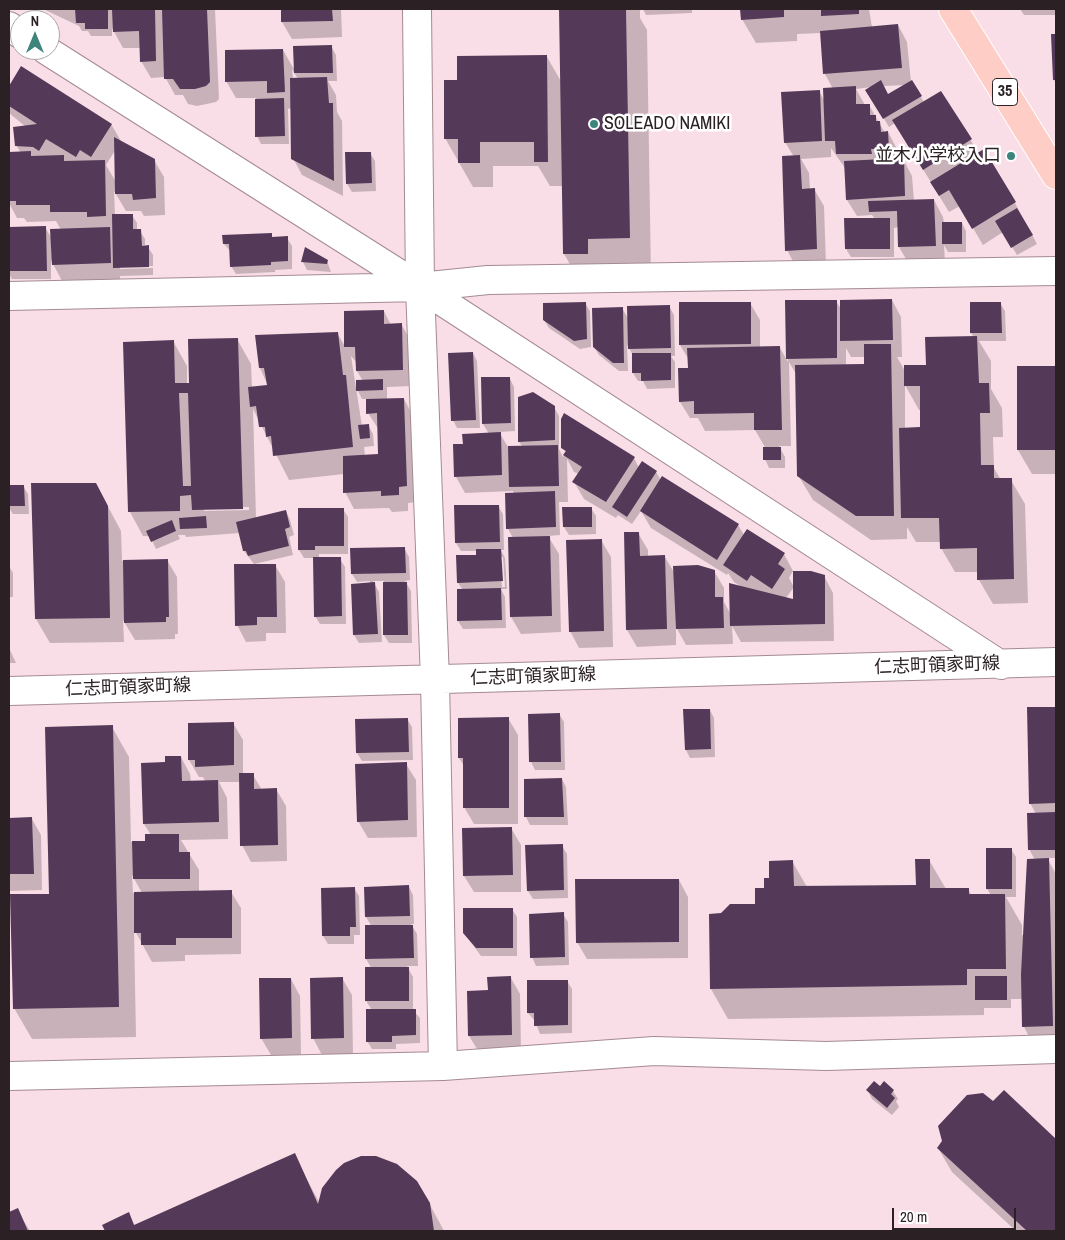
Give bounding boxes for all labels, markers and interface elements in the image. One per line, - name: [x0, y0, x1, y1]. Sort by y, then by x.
- north arrow: [10, 10, 60, 60]
- text: N: [31, 12, 39, 30]
- road number: 35: [992, 78, 1018, 105]
- place label: SOLEADO NAMIKI: [604, 113, 730, 135]
- marker: SOLEADO NAMIKI: [588, 118, 600, 130]
- place label: 並木小学校入口: [875, 145, 1001, 167]
- marker: 並木小学校入口: [1005, 150, 1017, 162]
- street label: 仁志町領家町線: [874, 653, 1000, 679]
- street label: 仁志町領家町線: [470, 664, 596, 690]
- street label: 仁志町領家町線: [65, 675, 191, 701]
- scale bar: [895, 1198, 1019, 1230]
- text: 20 m: [900, 1206, 927, 1227]

